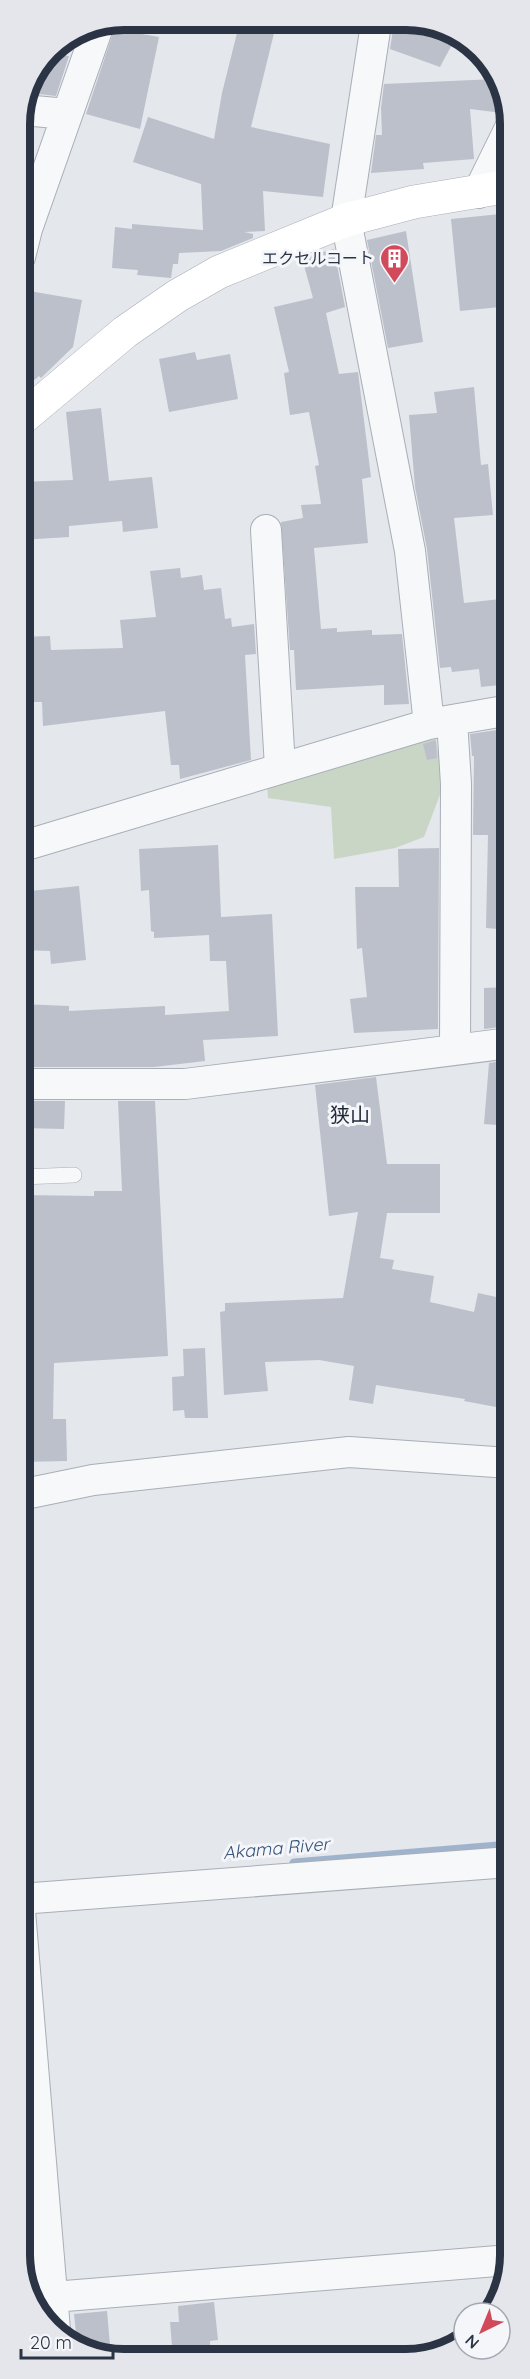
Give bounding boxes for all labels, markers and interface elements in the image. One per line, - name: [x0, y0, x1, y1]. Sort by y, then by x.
- building icon: エクセルコート: [379, 242, 411, 284]
- place label: エクセルコート: [262, 248, 374, 268]
- district label: 狭山: [330, 1102, 370, 1127]
- water label: Akama River: [222, 1832, 332, 1864]
- north arrow: [452, 2301, 512, 2361]
- scale bar: [21, 2322, 112, 2360]
- text: 20 m: [30, 2331, 72, 2354]
- text: N: [461, 2331, 483, 2353]

